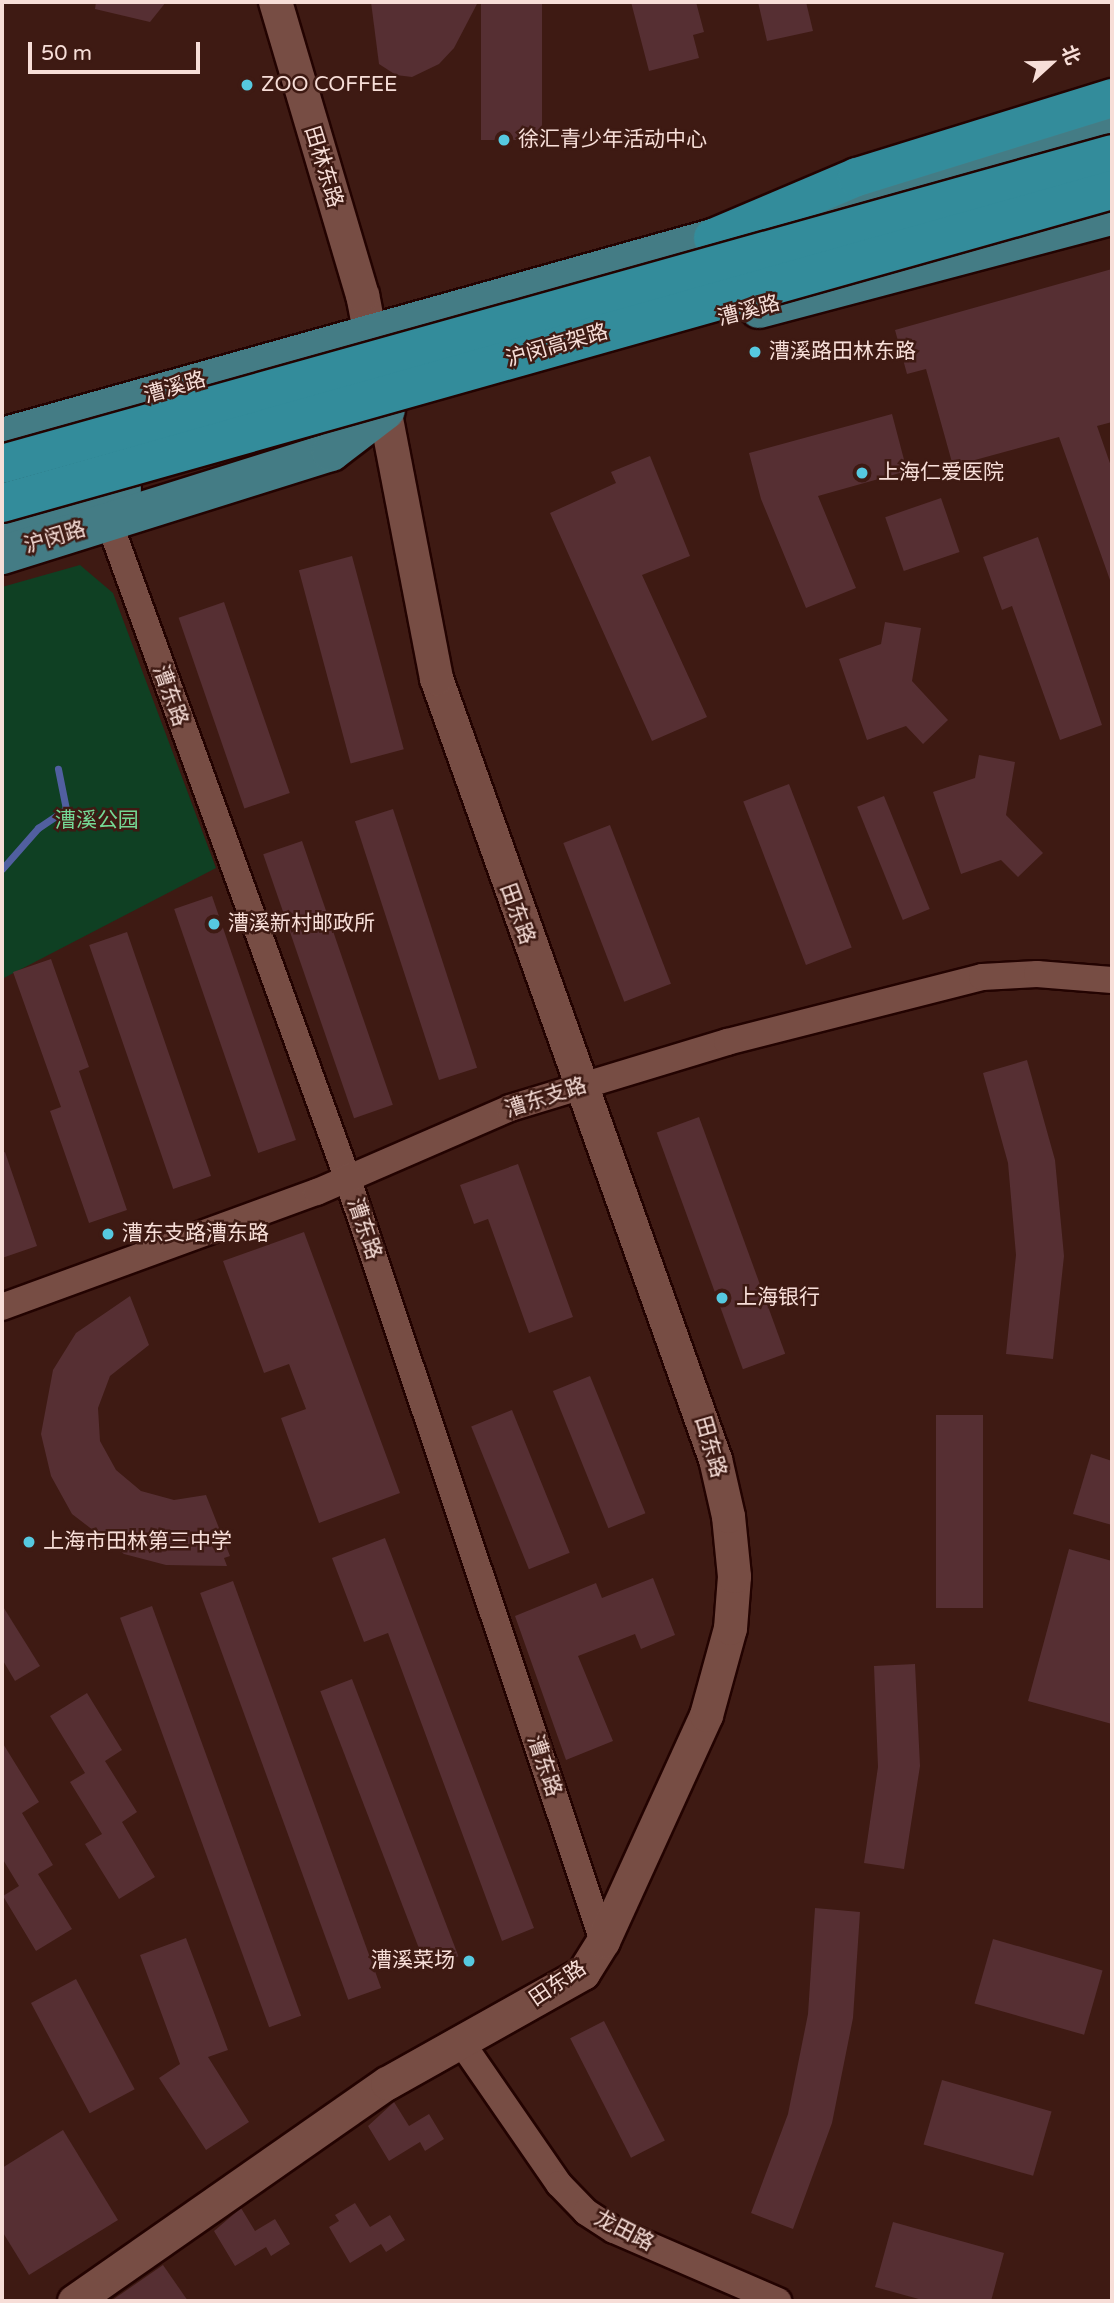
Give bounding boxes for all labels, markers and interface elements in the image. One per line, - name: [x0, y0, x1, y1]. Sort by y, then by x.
- scale bar: [32, 28, 203, 72]
- north arrow: [1016, 28, 1086, 98]
- text: 50 m: [41, 41, 92, 66]
- text: 北: [1057, 42, 1084, 68]
- place label: ZOO COFFEE: [261, 72, 398, 98]
- marker: ZOO COFFEE: [239, 77, 255, 93]
- street label: 田林东路: [299, 123, 347, 211]
- place label: 徐汇青少年活动中心: [518, 127, 707, 153]
- marker: 徐汇青少年活动中心: [496, 132, 512, 148]
- street label: 漕溪路: [715, 291, 783, 331]
- street label: 沪闵高架路: [503, 319, 611, 373]
- place label: 漕溪路田林东路: [769, 339, 916, 365]
- marker: 漕溪路田林东路: [747, 344, 763, 360]
- street label: 漕溪路: [141, 367, 209, 409]
- place label: 上海仁爱医院: [878, 460, 1004, 486]
- marker: 上海仁爱医院: [852, 463, 872, 483]
- street label: 沪闵路: [21, 517, 89, 559]
- street label: 漕东路: [147, 662, 193, 730]
- park label: 漕溪公园: [55, 808, 139, 834]
- street label: 田东路: [494, 880, 540, 948]
- place label: 漕溪新村邮政所: [228, 911, 375, 937]
- marker: 漕溪新村邮政所: [206, 916, 222, 932]
- street label: 漕东支路: [502, 1073, 590, 1123]
- street label: 漕东路: [342, 1195, 386, 1263]
- place label: 漕东支路漕东路: [122, 1221, 269, 1247]
- marker: 漕东支路漕东路: [100, 1226, 116, 1242]
- place label: 上海银行: [736, 1285, 820, 1311]
- marker: 上海银行: [714, 1290, 730, 1306]
- street label: 田东路: [689, 1413, 731, 1481]
- place label: 上海市田林第三中学: [43, 1529, 232, 1555]
- marker: 上海市田林第三中学: [21, 1534, 37, 1550]
- street label: 漕东路: [522, 1732, 566, 1800]
- place label: 漕溪菜场: [371, 1948, 455, 1974]
- marker: 漕溪菜场: [461, 1953, 477, 1969]
- street label: 田东路: [525, 1956, 591, 2012]
- street label: 龙田路: [590, 2205, 658, 2257]

